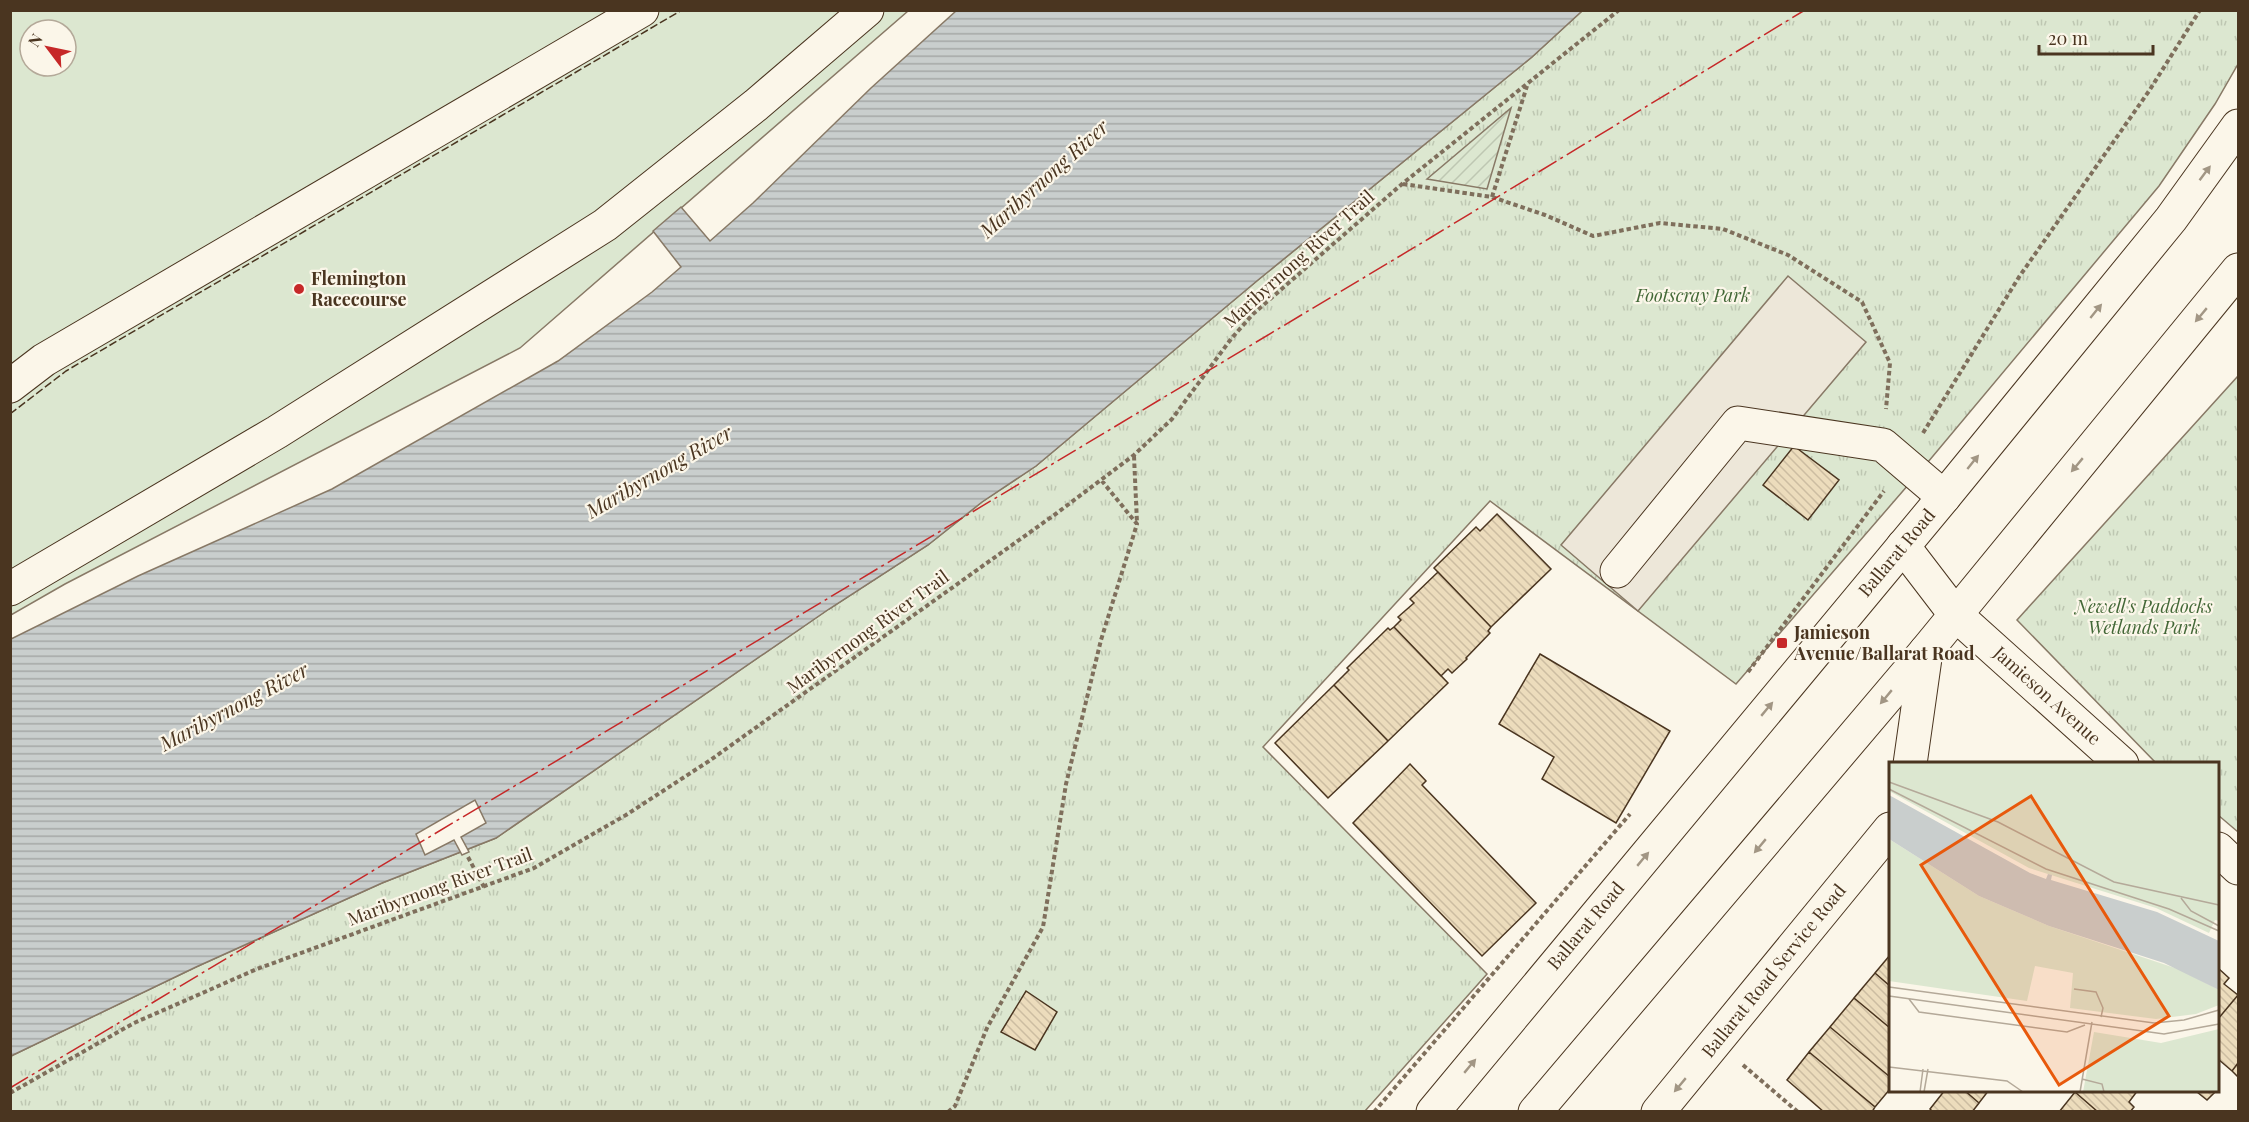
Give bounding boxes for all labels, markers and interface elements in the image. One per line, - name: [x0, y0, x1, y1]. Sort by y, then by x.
- north arrow: [18, 18, 78, 78]
- scale bar: [2039, 18, 2153, 56]
- text: 20 m: [2048, 26, 2088, 50]
- text: N: [23, 29, 47, 50]
- water label: Maribyrnong River: [972, 112, 1114, 244]
- one-way arrow: [2199, 165, 2211, 180]
- street label: Maribyrnong River Trail: [1218, 184, 1379, 332]
- place label: Flemington Racecourse: [311, 266, 407, 311]
- marker: Flemington Racecourse: [292, 282, 306, 296]
- park label: Footscray Park: [1635, 283, 1750, 307]
- one-way arrow: [2089, 303, 2102, 319]
- one-way arrow: [2195, 307, 2208, 323]
- water label: Maribyrnong River: [579, 417, 738, 524]
- one-way arrow: [1966, 454, 1979, 470]
- one-way arrow: [2071, 457, 2084, 472]
- street label: Ballarat Road: [1852, 503, 1940, 601]
- street label: Maribyrnong River Trail: [781, 564, 953, 698]
- park label: Newell's Paddocks Wetlands Park: [2073, 594, 2213, 639]
- place label: Jamieson Avenue/Ballarat Road: [1793, 620, 1975, 665]
- marker: Jamieson Avenue/Ballarat Road: [1775, 636, 1789, 650]
- street label: Jamieson Avenue: [1988, 640, 2107, 750]
- water label: Maribyrnong River: [153, 654, 314, 757]
- one-way arrow: [1880, 689, 1893, 705]
- one-way arrow: [1760, 702, 1773, 717]
- inset map: [1889, 762, 2219, 1092]
- one-way arrow: [1754, 838, 1767, 854]
- street label: Maribyrnong River Trail: [344, 841, 535, 931]
- one-way arrow: [1636, 851, 1649, 867]
- street label: Ballarat Road: [1541, 876, 1629, 974]
- street label: Ballarat Road Service Road: [1696, 878, 1851, 1062]
- one-way arrow: [1463, 1059, 1476, 1074]
- one-way arrow: [1673, 1077, 1686, 1093]

